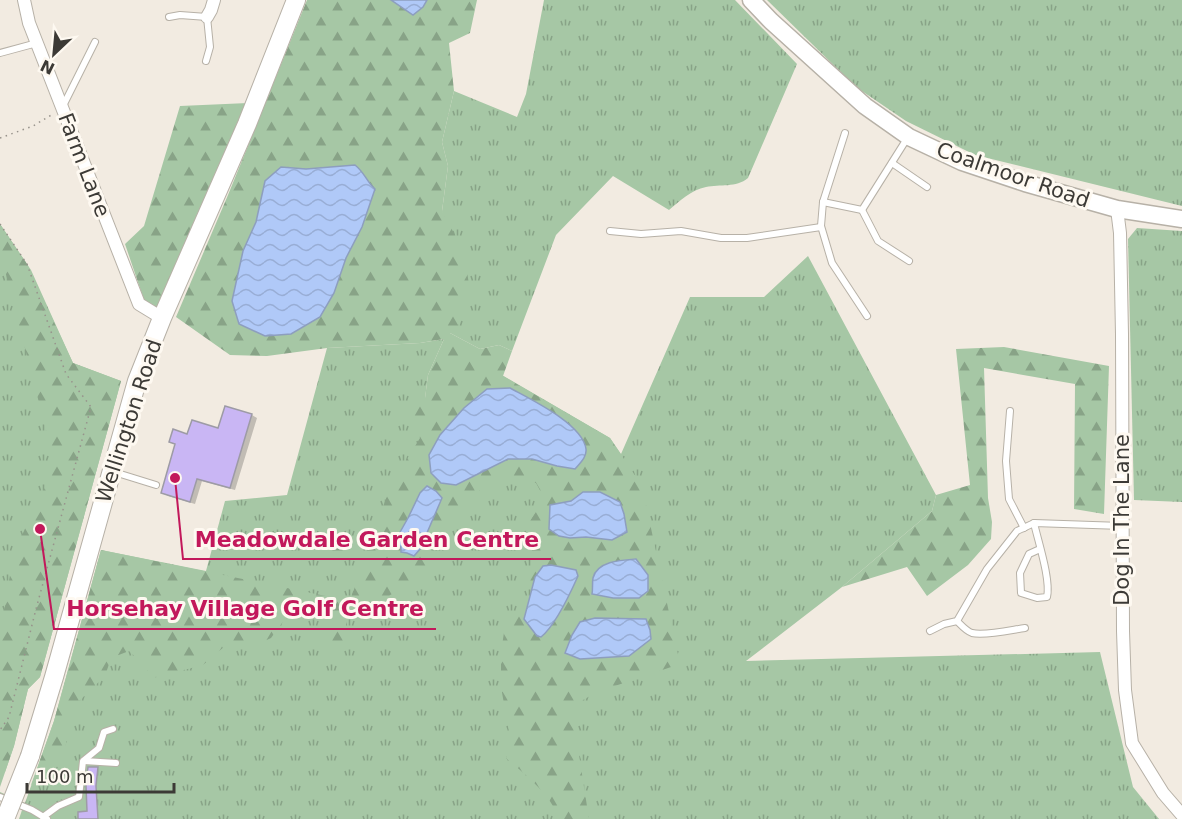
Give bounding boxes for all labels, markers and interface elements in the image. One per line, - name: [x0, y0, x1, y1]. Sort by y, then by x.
- north arrow: [24, 24, 84, 84]
- text: N: [37, 56, 58, 79]
- street label: Farm Lane: [53, 110, 115, 220]
- street label: Coalmoor Road: [933, 138, 1093, 212]
- street label: Wellington Road: [91, 336, 167, 506]
- street label: Dog In The Lane: [1110, 434, 1134, 606]
- callout: Meadowdale Garden Centre: [183, 519, 551, 559]
- text: Meadowdale Garden Centre: [195, 527, 539, 552]
- callout: Horsehay Village Golf Centre: [54, 589, 436, 629]
- text: Horsehay Village Golf Centre: [66, 596, 424, 621]
- scale bar: [27, 756, 174, 794]
- text: 100 m: [36, 766, 94, 787]

